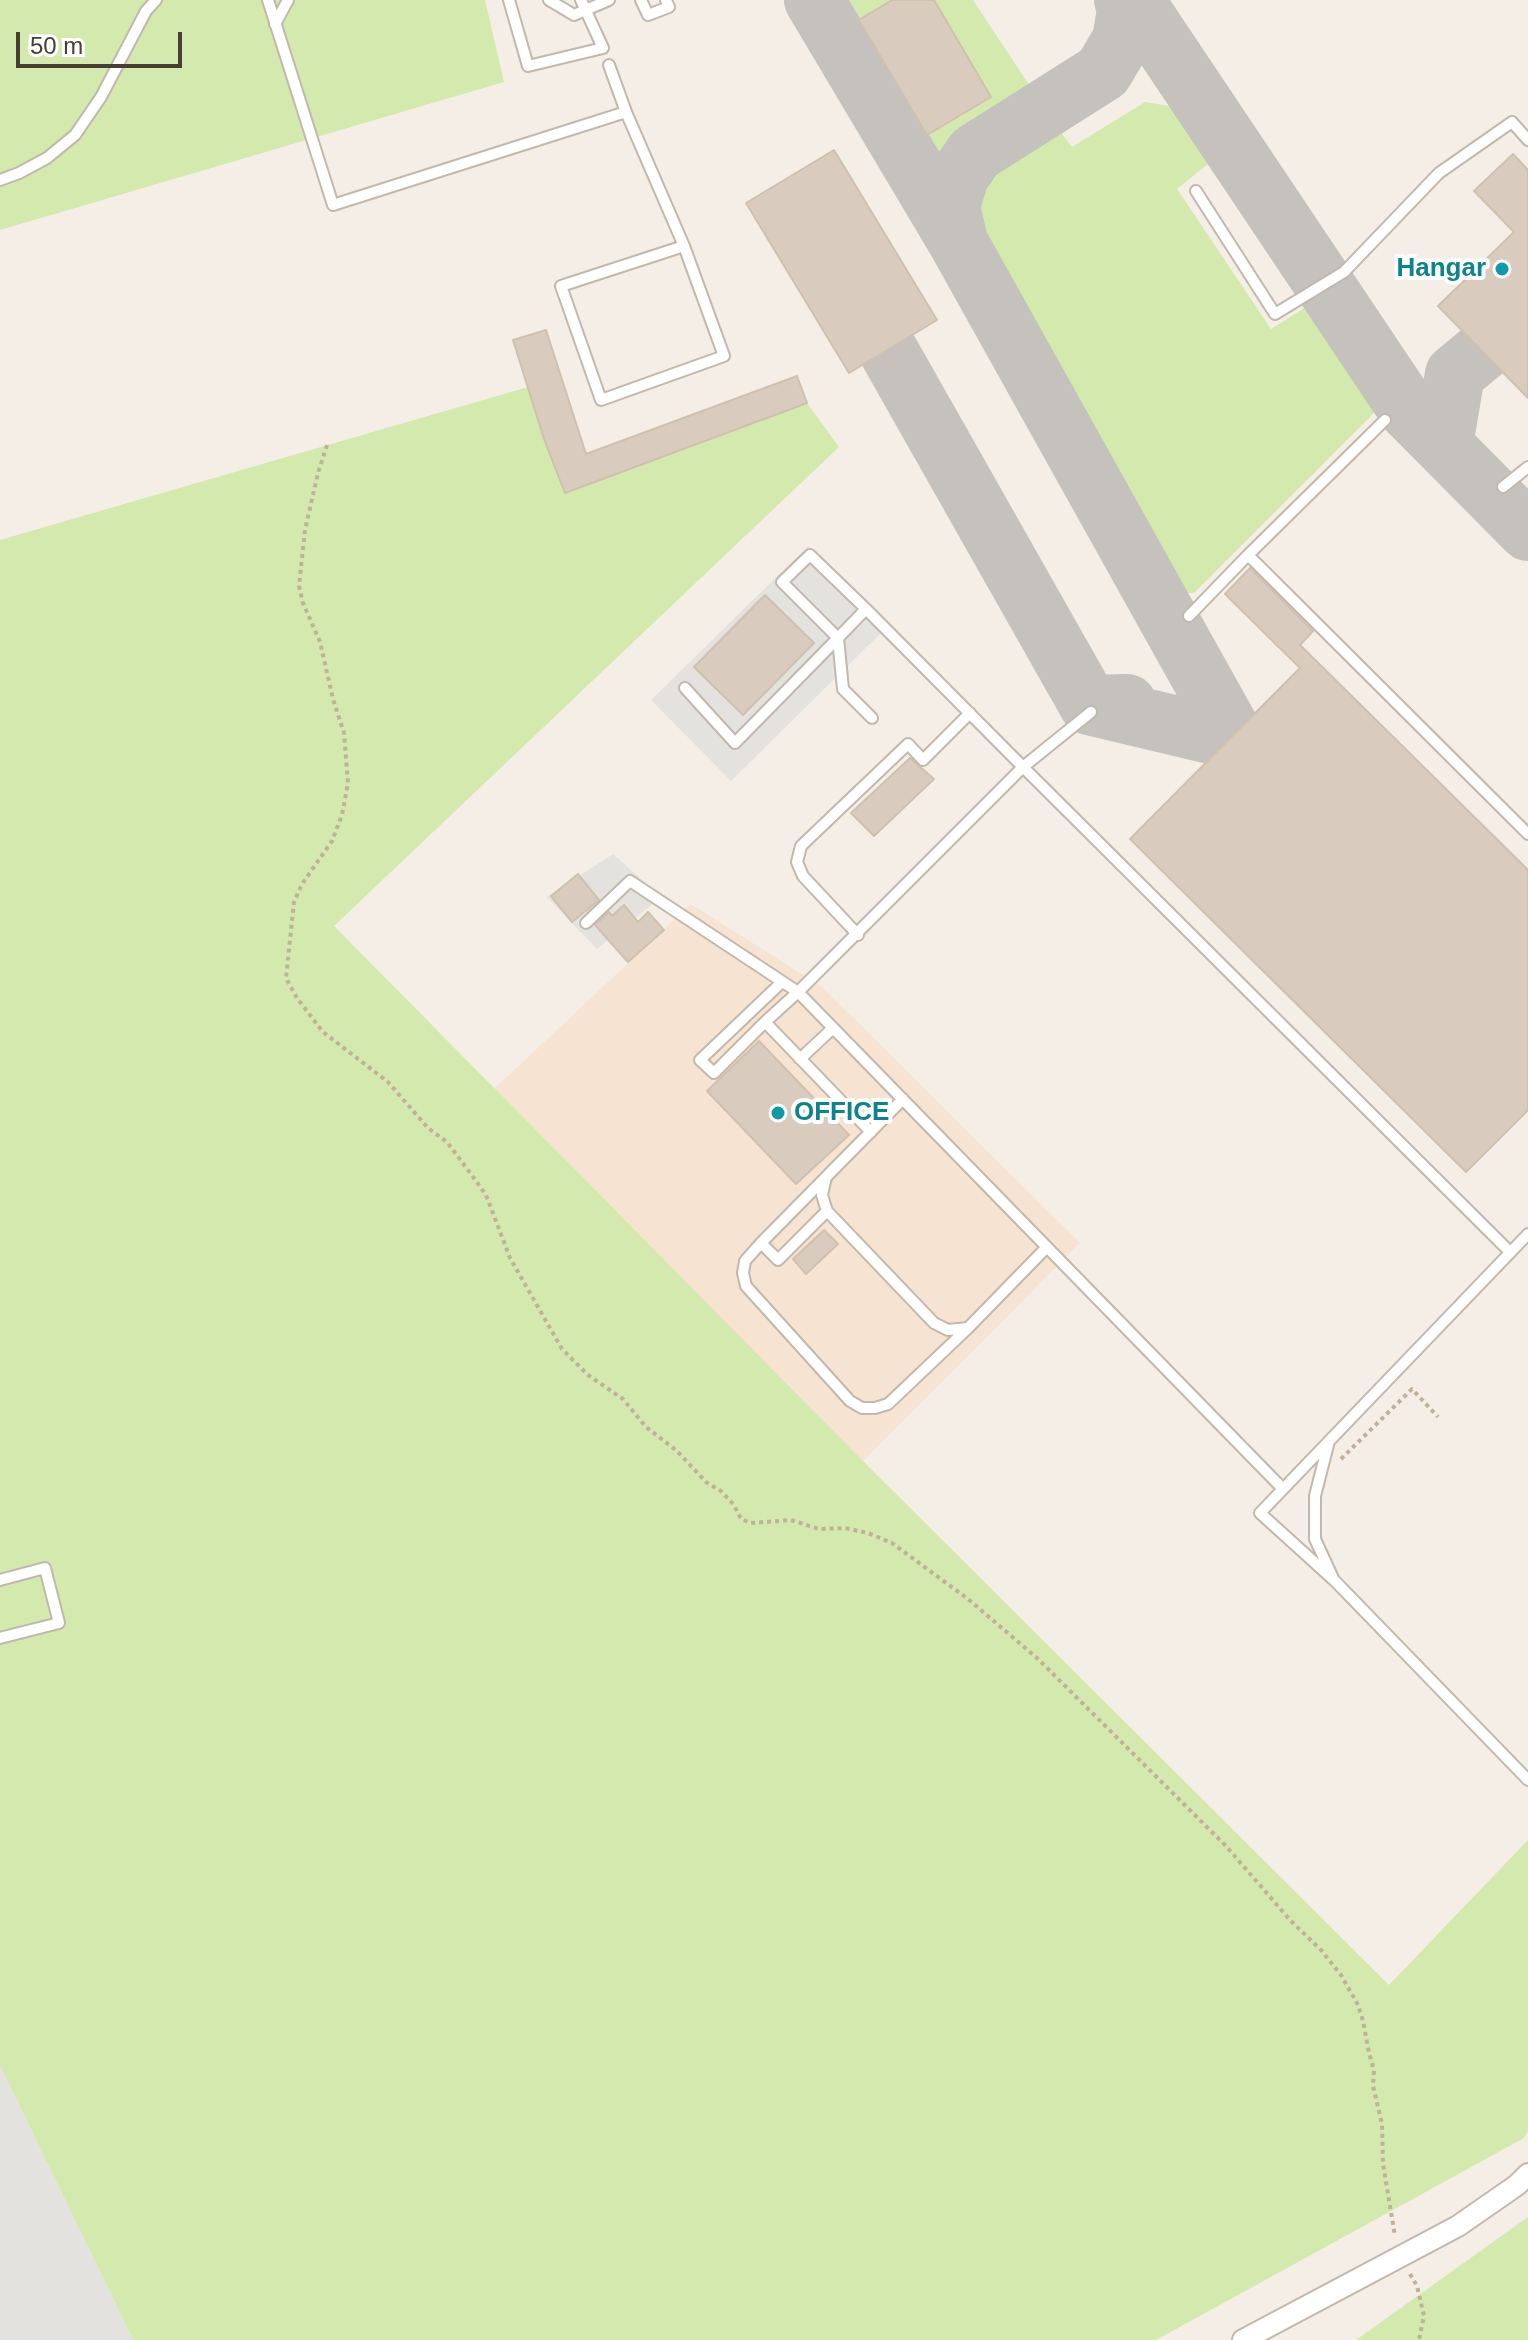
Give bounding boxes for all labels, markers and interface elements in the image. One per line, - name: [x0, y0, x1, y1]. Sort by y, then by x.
- scale bar: [20, 16, 186, 66]
- text: 50 m: [30, 32, 83, 59]
- place label: Hangar: [1396, 253, 1486, 285]
- marker: Hangar: [1493, 260, 1511, 278]
- place label: OFFICE: [794, 1097, 889, 1129]
- marker: OFFICE: [769, 1104, 787, 1122]

